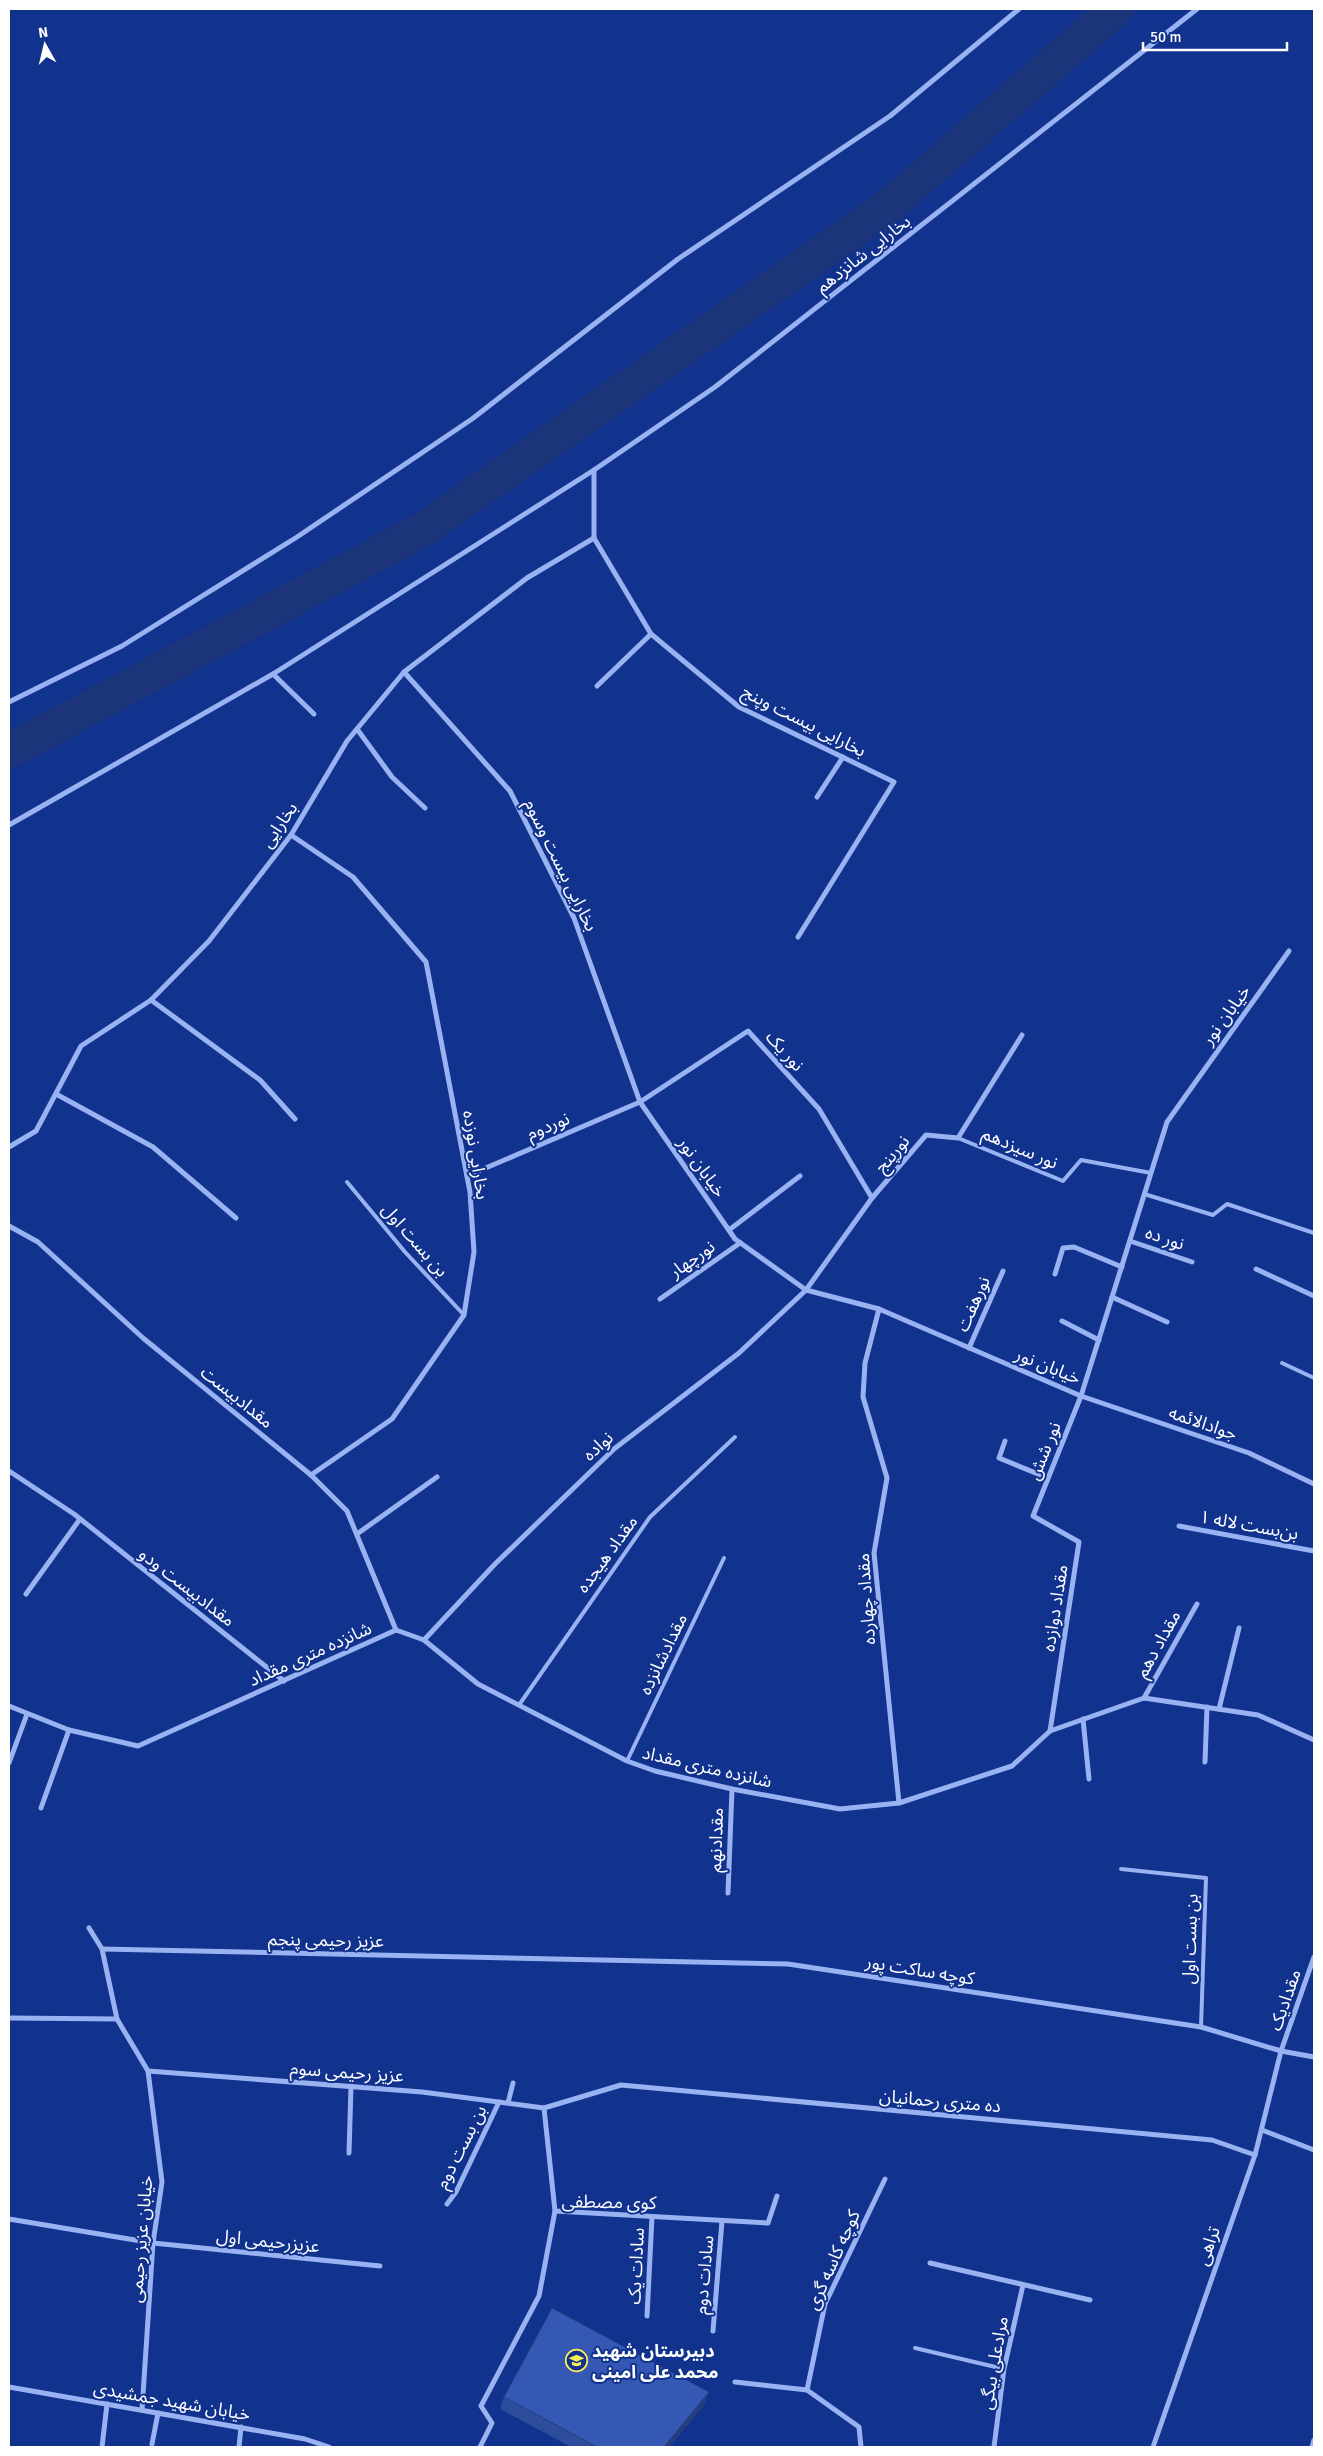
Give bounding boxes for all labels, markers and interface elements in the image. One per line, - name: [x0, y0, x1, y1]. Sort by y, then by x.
- north arrow: [20, 20, 70, 70]
- scale bar: [1143, 20, 1287, 52]
- text: N: [37, 24, 49, 42]
- text: 50 m: [1150, 28, 1181, 46]
- street label: بخارایی شانزدهم: [811, 210, 916, 299]
- street label: بخارایی بیست وپنج: [737, 680, 870, 764]
- street label: بخارایی بیست وسوم: [517, 795, 603, 936]
- street label: بخارایی: [256, 798, 302, 852]
- street label: خیابان نور: [1196, 981, 1255, 1050]
- street label: نور یک: [761, 1026, 809, 1076]
- street label: نوردوم: [523, 1107, 574, 1148]
- street label: بخارایی نوزده: [458, 1109, 494, 1201]
- street label: نور سیزدهم: [978, 1122, 1061, 1176]
- street label: نورپنج: [870, 1131, 916, 1179]
- street label: خیابان نور: [673, 1132, 731, 1202]
- street label: بن بست اول: [377, 1199, 453, 1281]
- street label: نور ده: [1143, 1221, 1187, 1255]
- street label: نورچهار: [664, 1235, 719, 1283]
- street label: نورهفت: [951, 1273, 995, 1335]
- street label: خیابان نور: [1011, 1343, 1084, 1389]
- street label: مقدادبیست: [196, 1361, 278, 1433]
- street label: جوادالائمه: [1166, 1401, 1240, 1445]
- street label: نور شش: [1022, 1419, 1066, 1483]
- street label: نواده: [578, 1427, 618, 1465]
- street label: بن‌بست لاله ۱: [1198, 1505, 1300, 1545]
- street label: مقداد هیجده: [572, 1511, 642, 1597]
- street label: مقدادبیست ودو: [135, 1543, 239, 1631]
- street label: مقداد چهارده: [852, 1552, 880, 1645]
- street label: مقداد دوازده: [1037, 1563, 1073, 1653]
- street label: مقداد دهم: [1130, 1606, 1187, 1683]
- street label: مقدادشانزده: [634, 1610, 692, 1698]
- street label: شانزده متری مقداد: [245, 1617, 375, 1691]
- street label: شانزده متری مقداد: [640, 1741, 774, 1793]
- street label: مقدادنهم: [704, 1807, 730, 1873]
- street label: بن بست اول: [1177, 1893, 1203, 1985]
- street label: عزیز رحیمی پنجم: [268, 1928, 384, 1954]
- street label: کوچه ساکت پور: [863, 1950, 977, 1990]
- street label: مقدادیک: [1264, 1966, 1306, 2034]
- street label: عزیز رحیمی سوم: [289, 2057, 405, 2090]
- street label: ده متری رحمانیان: [878, 2085, 1002, 2117]
- street label: بن بست دوم: [431, 2101, 494, 2194]
- street label: خیابان عزیز رحیمی: [124, 2174, 158, 2304]
- street label: کوی مصطفی: [561, 2190, 657, 2214]
- street label: کوچه کاسه گری: [801, 2206, 865, 2313]
- street label: تراهی: [1191, 2224, 1225, 2268]
- street label: عزیزرحیمی اول: [215, 2225, 321, 2257]
- street label: سادات یک: [623, 2227, 649, 2305]
- street label: سادات دوم: [690, 2234, 721, 2316]
- street label: مرادعلی بیگی: [975, 2315, 1013, 2411]
- place label: دبیرستان شهید محمد علی امینی: [592, 2340, 718, 2383]
- school or university icon: دبیرستان شهید محمد علی امینی: [564, 2349, 588, 2373]
- street label: خیابان شهید جمشیدی: [92, 2376, 252, 2426]

